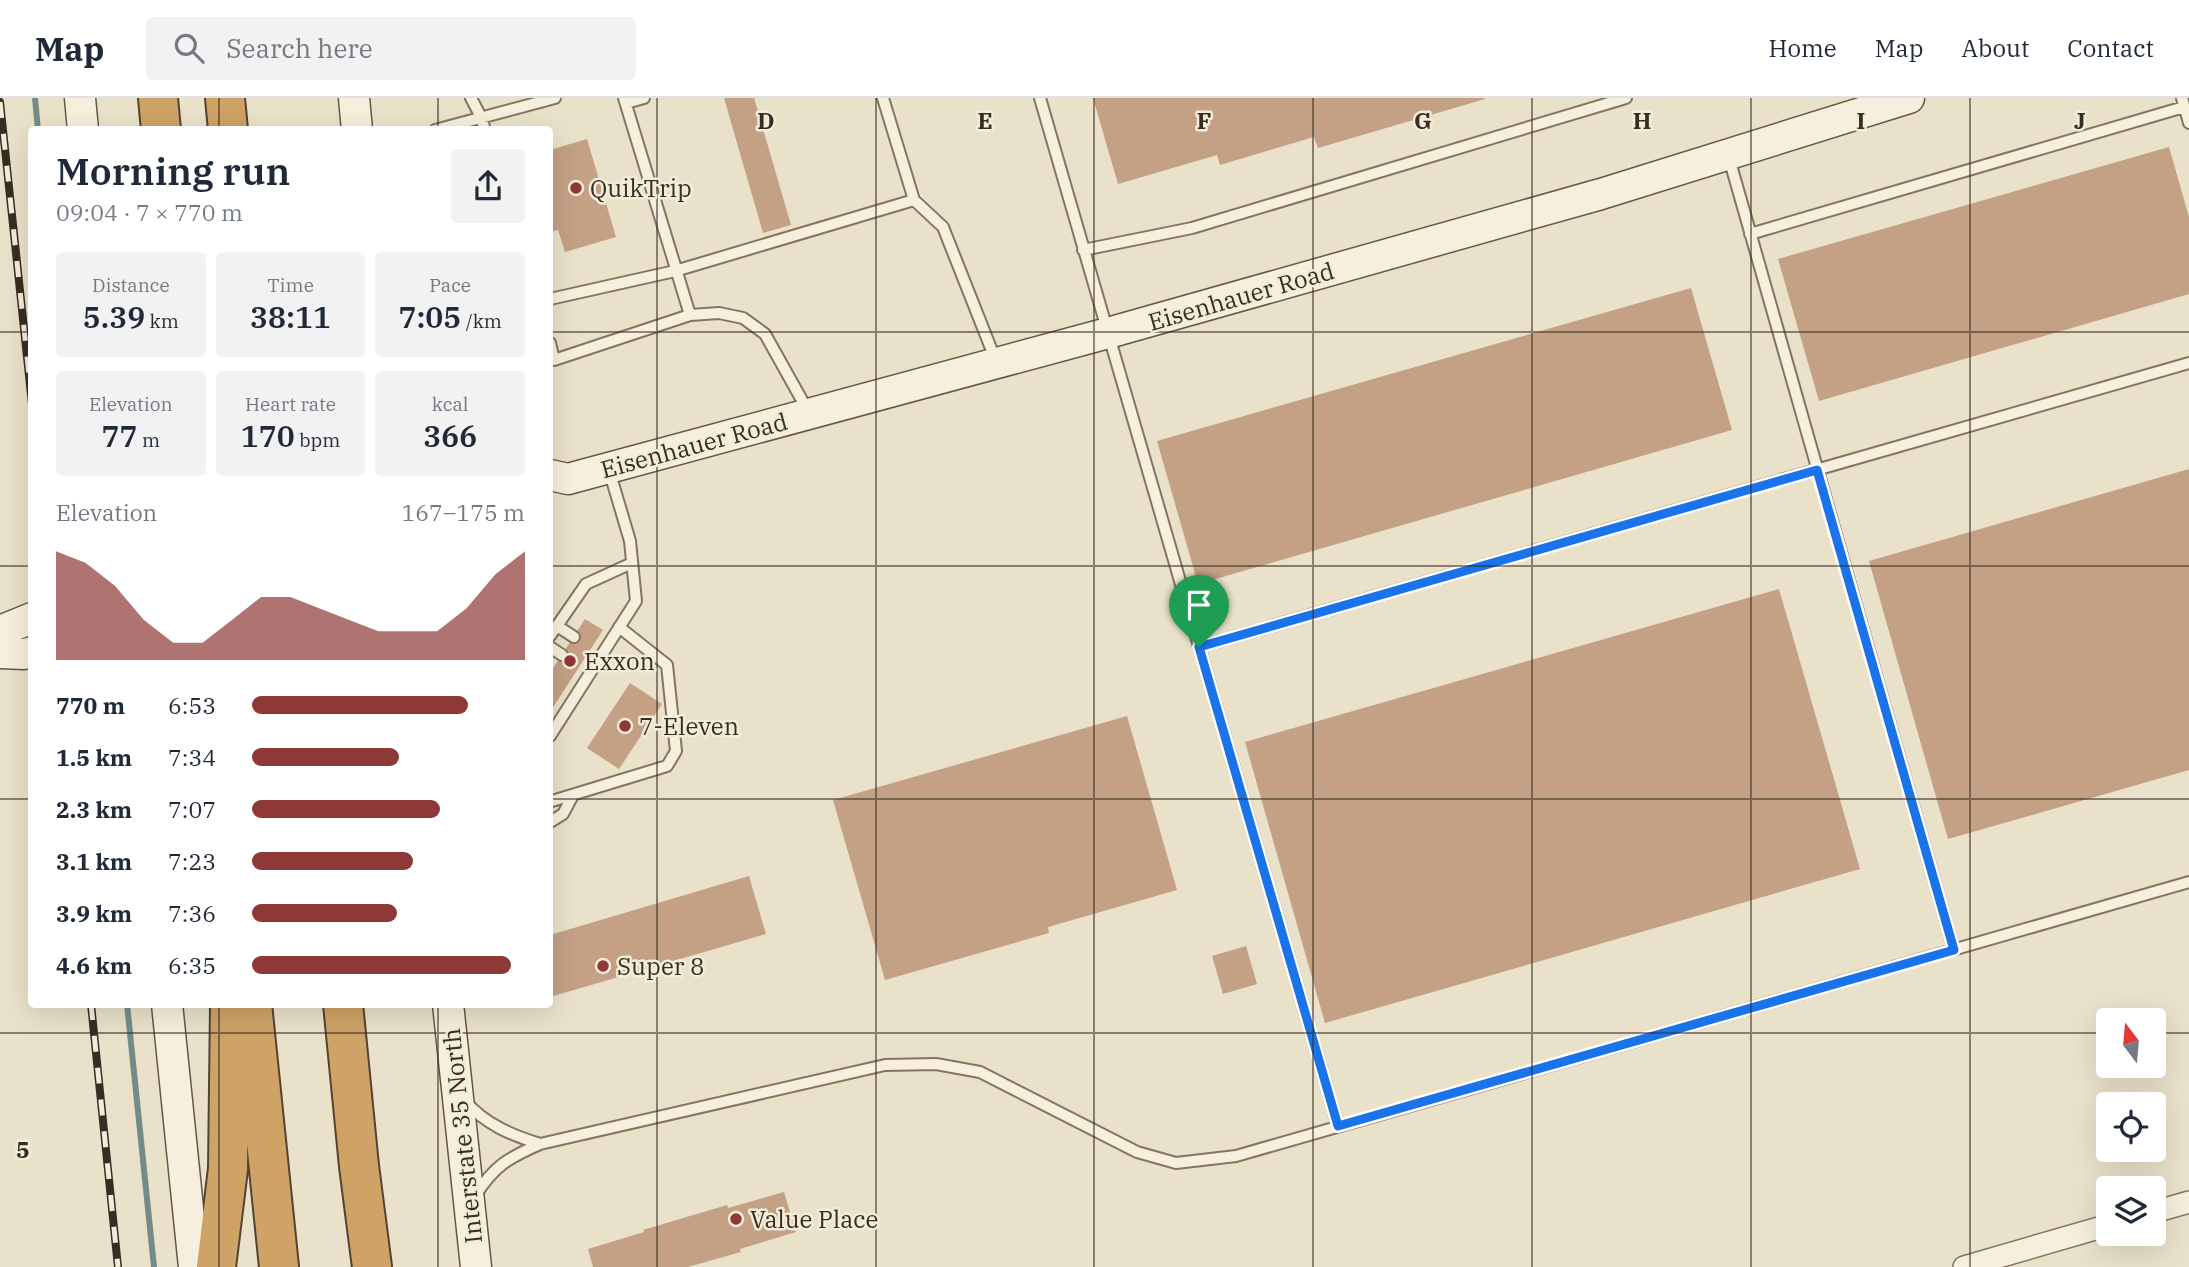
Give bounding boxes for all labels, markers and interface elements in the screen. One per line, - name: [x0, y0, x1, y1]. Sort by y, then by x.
- search box: [146, 17, 636, 80]
- text: Map: [35, 27, 104, 70]
- icon: search: [170, 29, 208, 67]
- text: Search here: [226, 31, 373, 65]
- text: Home: [1769, 32, 1837, 64]
- text: Map: [1875, 32, 1923, 64]
- text: About: [1961, 32, 2029, 64]
- text: Contact: [2067, 32, 2154, 64]
- text: D: [757, 105, 775, 135]
- text: E: [977, 105, 993, 135]
- text: F: [1197, 105, 1211, 135]
- text: G: [1414, 105, 1432, 135]
- text: H: [1633, 105, 1651, 135]
- text: I: [1857, 105, 1865, 135]
- text: J: [2074, 105, 2086, 135]
- text: Morning run: [56, 146, 290, 195]
- button: share: [451, 149, 525, 223]
- place label: QuikTrip: [590, 172, 692, 204]
- marker: QuikTrip: [568, 180, 584, 196]
- text: 09:04 · 7 × 770 m: [56, 197, 243, 227]
- street label: Eisenhauer Road: [1144, 254, 1338, 338]
- text: Distance: [92, 273, 170, 297]
- text: Time: [267, 273, 314, 297]
- text: Pace: [429, 273, 471, 297]
- text: 5.39: [83, 297, 145, 336]
- text: 38:11: [250, 297, 331, 336]
- text: 7:05: [398, 297, 461, 336]
- text: km: [145, 309, 179, 333]
- text: /km: [461, 309, 502, 333]
- text: Elevation: [89, 392, 173, 416]
- text: Heart rate: [245, 392, 336, 416]
- text: kcal: [432, 392, 468, 416]
- street label: Eisenhauer Road: [597, 405, 791, 485]
- text: 77: [102, 416, 138, 455]
- text: 170: [241, 416, 295, 455]
- text: 366: [423, 416, 477, 455]
- text: m: [138, 428, 160, 452]
- text: bpm: [295, 428, 340, 452]
- text: Elevation: [56, 497, 157, 527]
- text: 167–175 m: [401, 497, 525, 527]
- pin: [1169, 575, 1229, 647]
- icon: arrive: [1180, 586, 1218, 624]
- place label: Exxon: [584, 645, 655, 677]
- marker: Exxon: [562, 653, 578, 669]
- text: 770 m: [56, 690, 125, 720]
- text: 6:53: [168, 690, 216, 720]
- place label: 7-Eleven: [639, 710, 739, 742]
- marker: 7-Eleven: [617, 718, 633, 734]
- text: 1.5 km: [56, 742, 132, 772]
- text: 7:34: [168, 742, 216, 772]
- text: 2.3 km: [56, 794, 132, 824]
- text: 7:07: [168, 794, 216, 824]
- text: 3.1 km: [56, 846, 132, 876]
- text: 7:23: [168, 846, 216, 876]
- text: 3.9 km: [56, 898, 132, 928]
- text: 7:36: [168, 898, 216, 928]
- text: 4.6 km: [56, 950, 132, 980]
- text: 6:35: [168, 950, 216, 980]
- place label: Super 8: [617, 950, 704, 982]
- marker: Super 8: [595, 958, 611, 974]
- north arrow: [2096, 1008, 2166, 1078]
- map controls: [2096, 1008, 2166, 1246]
- street label: Interstate 35 North: [435, 1027, 489, 1245]
- button: locate: [2096, 1092, 2166, 1162]
- text: 5: [16, 1134, 30, 1164]
- button: layers: [2096, 1176, 2166, 1246]
- place label: Value Place: [750, 1203, 878, 1235]
- marker: Value Place: [728, 1211, 744, 1227]

